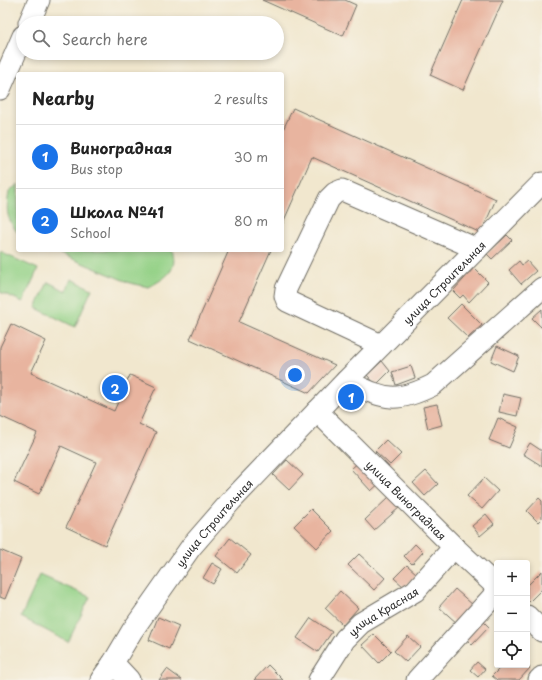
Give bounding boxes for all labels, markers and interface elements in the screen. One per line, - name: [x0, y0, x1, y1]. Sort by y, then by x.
- search box: [16, 16, 284, 60]
- icon: search: [30, 27, 52, 49]
- text: Search here: [62, 27, 148, 50]
- text: Nearby: [32, 85, 94, 111]
- text: 2 results: [214, 89, 268, 108]
- text: Виноградная: [70, 136, 172, 159]
- text: 1: [42, 147, 48, 166]
- text: 30 m: [234, 147, 268, 166]
- text: Bus stop: [70, 159, 123, 178]
- text: Школа №41: [70, 200, 164, 223]
- text: 2: [40, 211, 50, 230]
- text: 80 m: [234, 211, 268, 230]
- text: School: [70, 223, 111, 242]
- street label: улица Строительная: [399, 237, 489, 328]
- your location: [285, 365, 305, 385]
- pin: 2: [102, 373, 128, 403]
- pin: 1: [338, 382, 364, 412]
- street label: улица Виноградная: [362, 456, 451, 544]
- street label: улица Строительная: [171, 475, 257, 570]
- map controls: [494, 560, 530, 668]
- button: +: [494, 560, 530, 596]
- street label: улица Красная: [344, 582, 422, 640]
- button: −: [494, 596, 530, 632]
- button: locate: [494, 632, 530, 668]

